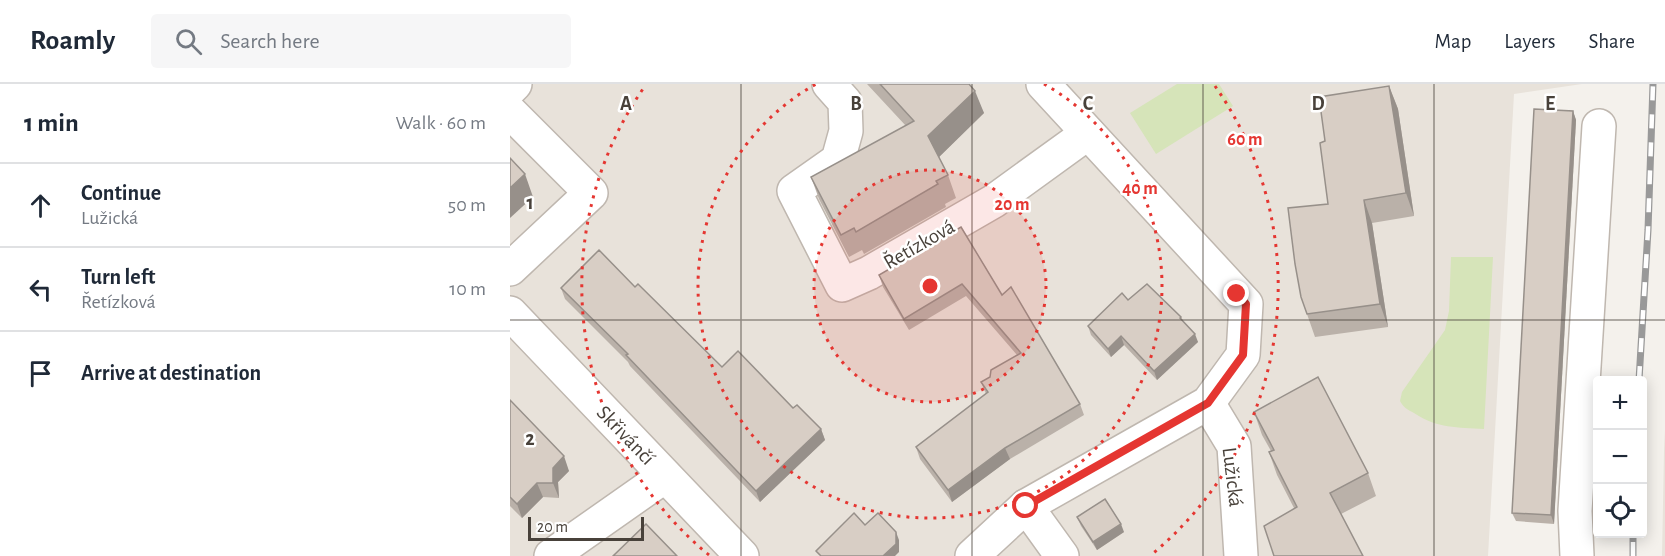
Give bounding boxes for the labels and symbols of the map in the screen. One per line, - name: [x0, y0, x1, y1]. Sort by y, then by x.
- text: A: [620, 94, 632, 114]
- text: B: [850, 94, 862, 114]
- text: C: [1083, 94, 1094, 114]
- text: D: [1311, 94, 1325, 114]
- text: E: [1545, 94, 1555, 114]
- text: 60 m: [1227, 131, 1263, 149]
- text: 40 m: [1122, 180, 1158, 198]
- text: 1: [526, 193, 534, 213]
- text: 20 m: [994, 196, 1030, 214]
- street label: Řetízková: [879, 215, 959, 273]
- centre of rings: [920, 276, 940, 296]
- route end: [1223, 280, 1249, 306]
- street label: Skřivánčí: [593, 402, 659, 470]
- text: 2: [525, 429, 535, 449]
- street label: Lužická: [1218, 446, 1247, 508]
- route start: [1012, 492, 1038, 518]
- scale bar: [528, 514, 644, 542]

